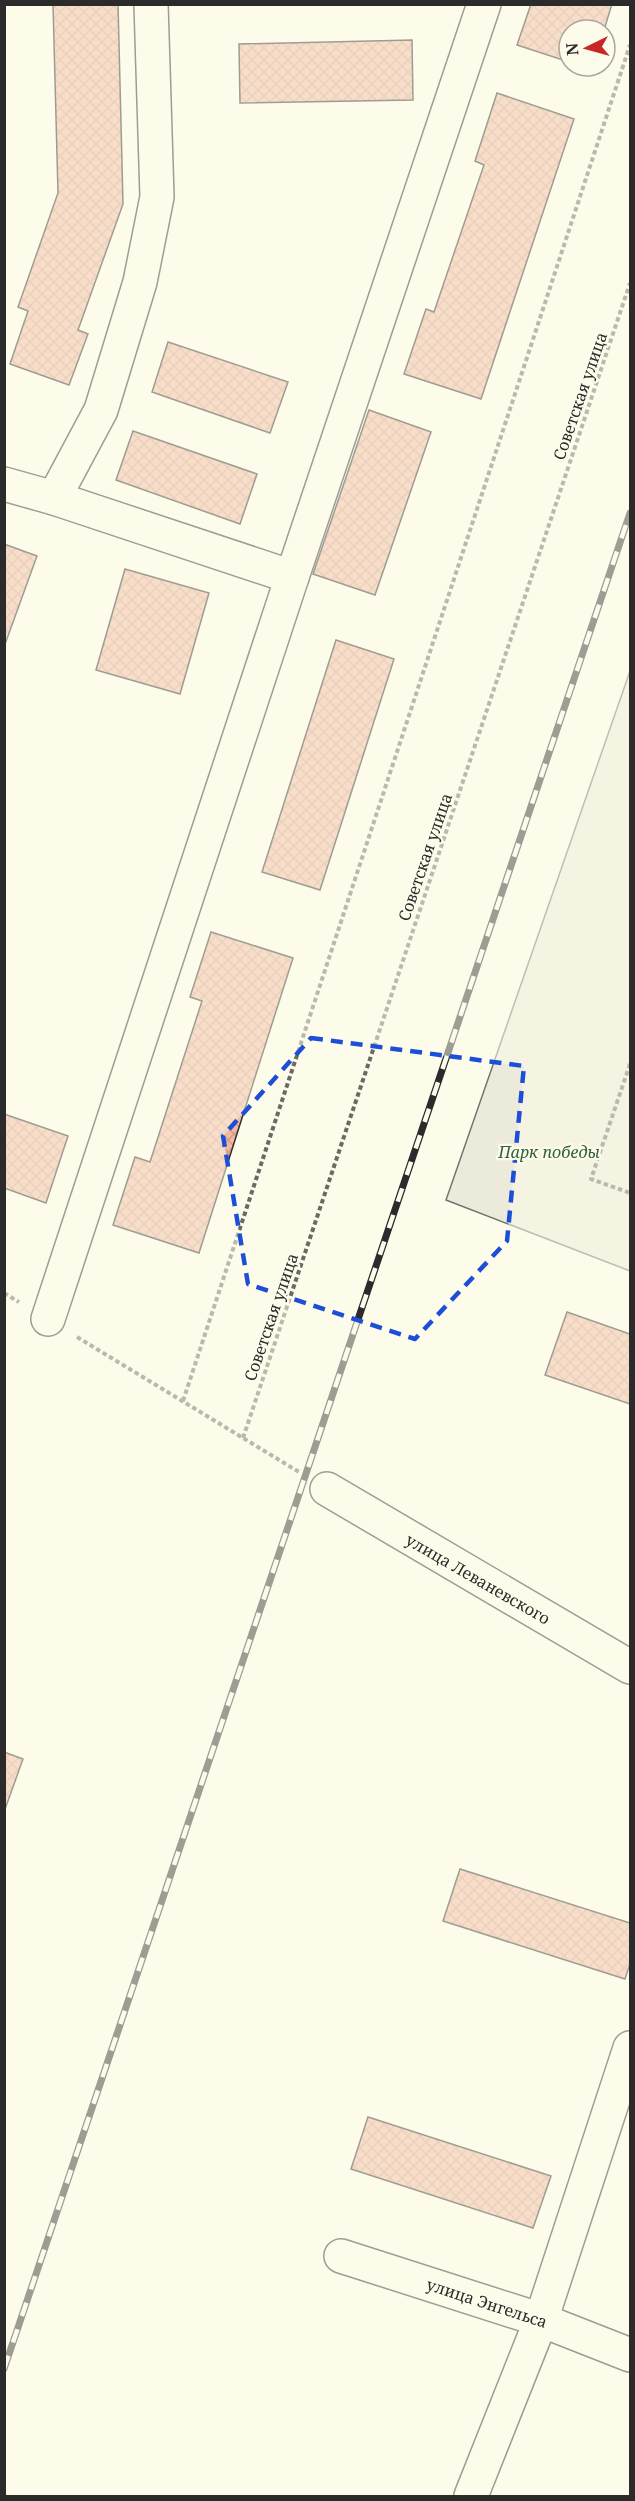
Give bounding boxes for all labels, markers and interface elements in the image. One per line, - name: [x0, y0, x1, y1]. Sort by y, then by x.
- north arrow: [557, 18, 617, 78]
- text: N: [561, 42, 584, 57]
- street label: Советская улица: [548, 329, 612, 463]
- street label: Советская улица: [393, 790, 457, 924]
- park label: Парк победы: [497, 1141, 600, 1163]
- street label: Советская улица: [239, 1250, 303, 1384]
- street label: улица Леваневского: [402, 1529, 554, 1629]
- street label: улица Энгельса: [424, 2273, 550, 2333]

